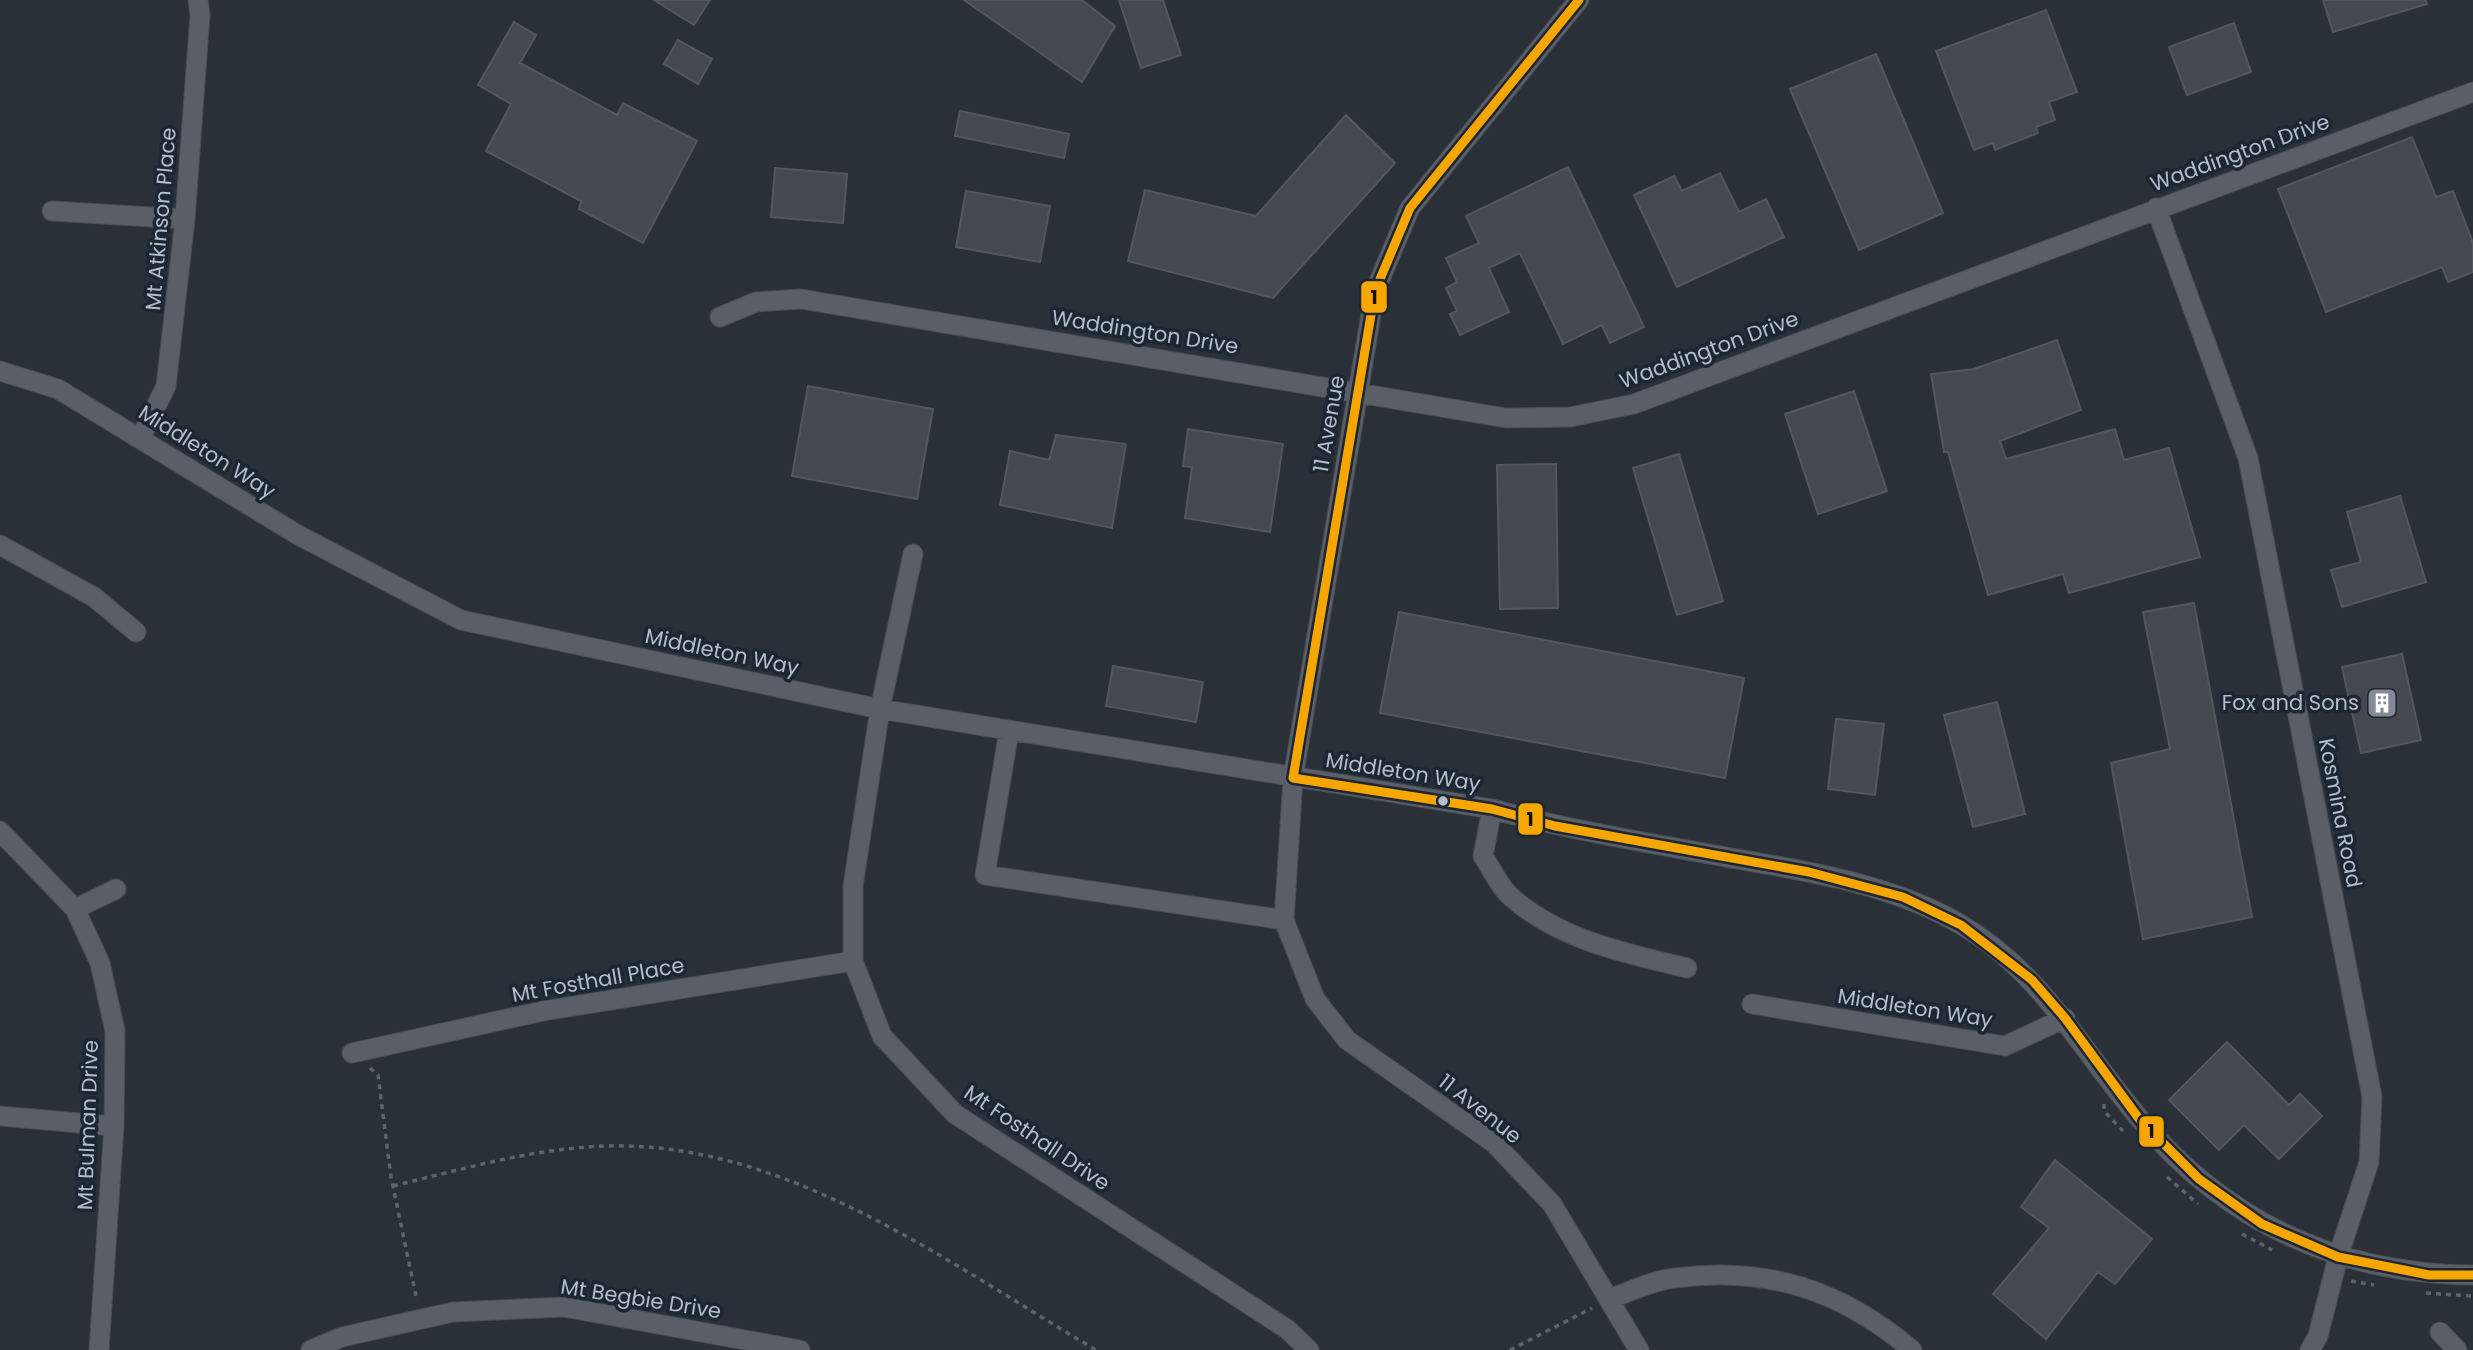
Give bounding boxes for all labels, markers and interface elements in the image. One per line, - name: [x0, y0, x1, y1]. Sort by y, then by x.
- street label: Waddington Drive: [2146, 107, 2333, 198]
- street label: Mt Atkinson Place: [138, 126, 183, 312]
- line badge: 1: [1360, 280, 1388, 314]
- text: 1: [1370, 284, 1378, 311]
- street label: Waddington Drive: [1050, 302, 1241, 361]
- street label: Waddington Drive: [1615, 304, 1802, 395]
- street label: 11 Avenue: [1306, 373, 1351, 475]
- street label: Middleton Way: [133, 398, 281, 505]
- street label: Middleton Way: [643, 621, 802, 682]
- building icon: Fox and Sons: [2365, 686, 2399, 720]
- place label: Fox and Sons: [2222, 688, 2359, 717]
- street label: Kosmina Road: [2312, 736, 2369, 890]
- street label: Middleton Way: [1324, 745, 1483, 798]
- unlabelled marker: [1436, 794, 1450, 808]
- line badge: 1: [1517, 802, 1544, 836]
- text: 1: [1526, 806, 1534, 833]
- street label: Mt Fosthall Place: [509, 950, 687, 1009]
- street label: Middleton Way: [1836, 981, 1995, 1034]
- street label: Mt Bulman Drive: [70, 1039, 105, 1211]
- street label: 11 Avenue: [1433, 1067, 1528, 1150]
- street label: Mt Fosthall Drive: [959, 1078, 1116, 1197]
- line badge: 1: [2138, 1115, 2165, 1148]
- text: 1: [2147, 1118, 2155, 1145]
- street label: Mt Begbie Drive: [559, 1272, 723, 1326]

